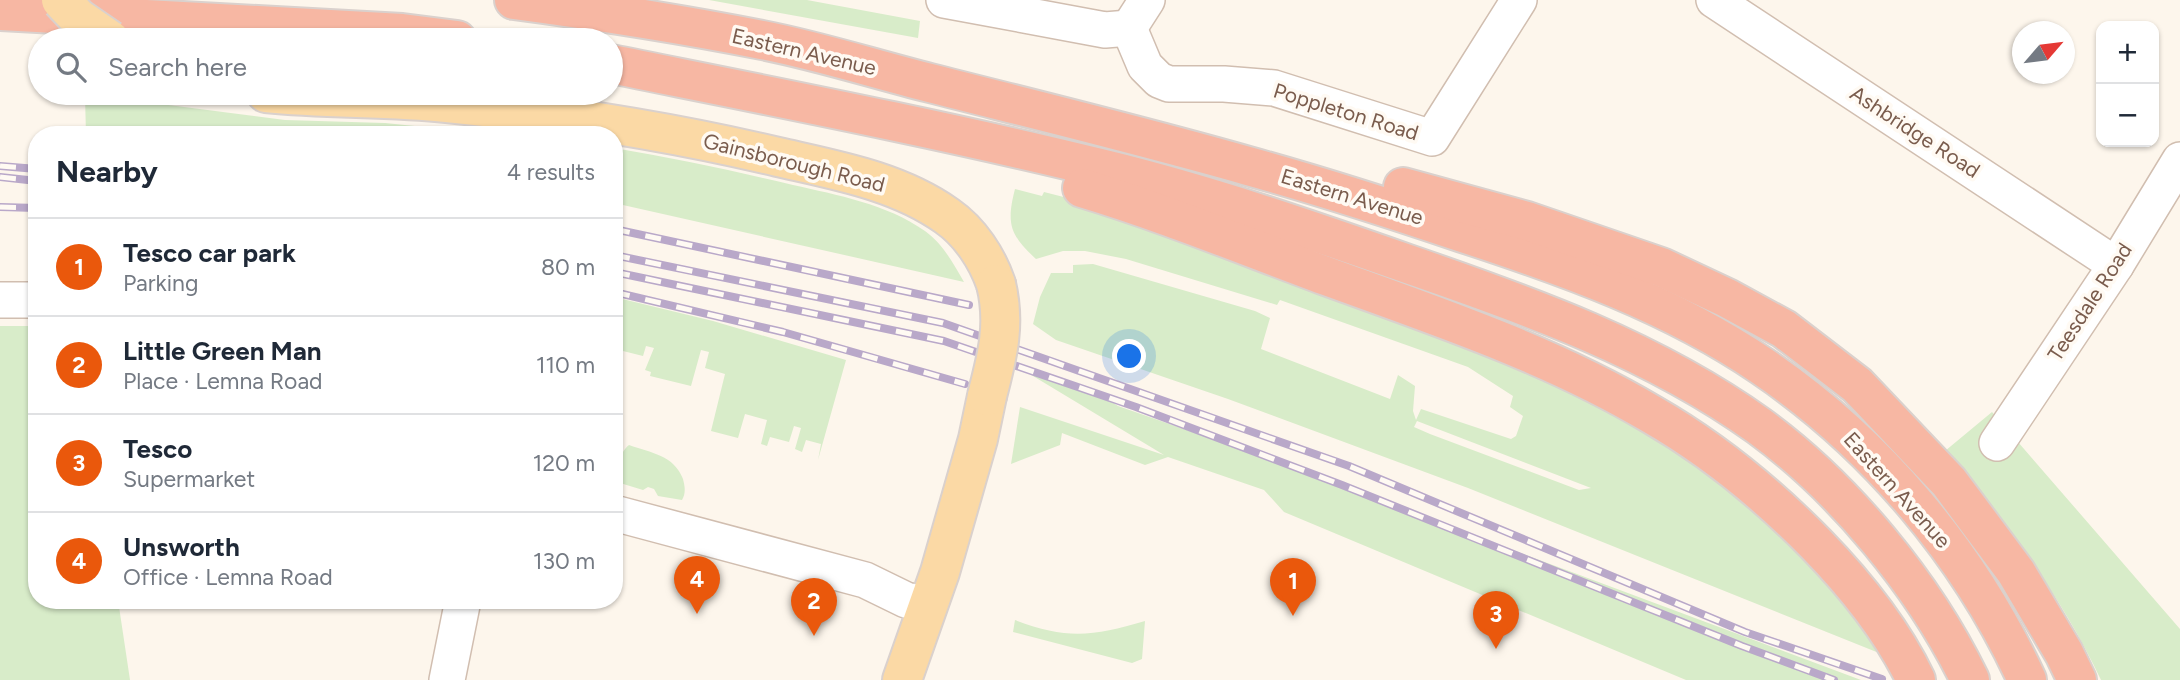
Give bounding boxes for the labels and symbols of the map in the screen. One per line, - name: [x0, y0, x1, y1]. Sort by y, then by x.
- north arrow: [2012, 21, 2075, 84]
- street label: Eastern Avenue: [730, 23, 879, 80]
- street label: Poppleton Road: [1271, 78, 1422, 145]
- street label: Ashbridge Road: [1846, 80, 1985, 183]
- street label: Gainsborough Road: [701, 128, 887, 197]
- street label: Eastern Avenue: [1278, 163, 1426, 230]
- street label: Teesdale Road: [2042, 238, 2137, 365]
- your location: [1112, 339, 1146, 373]
- street label: Eastern Avenue: [1839, 427, 1956, 553]
- pin: 4: [674, 556, 720, 614]
- pin: 1: [1270, 558, 1316, 616]
- pin: 2: [791, 578, 837, 636]
- pin: 3: [1473, 591, 1519, 649]

